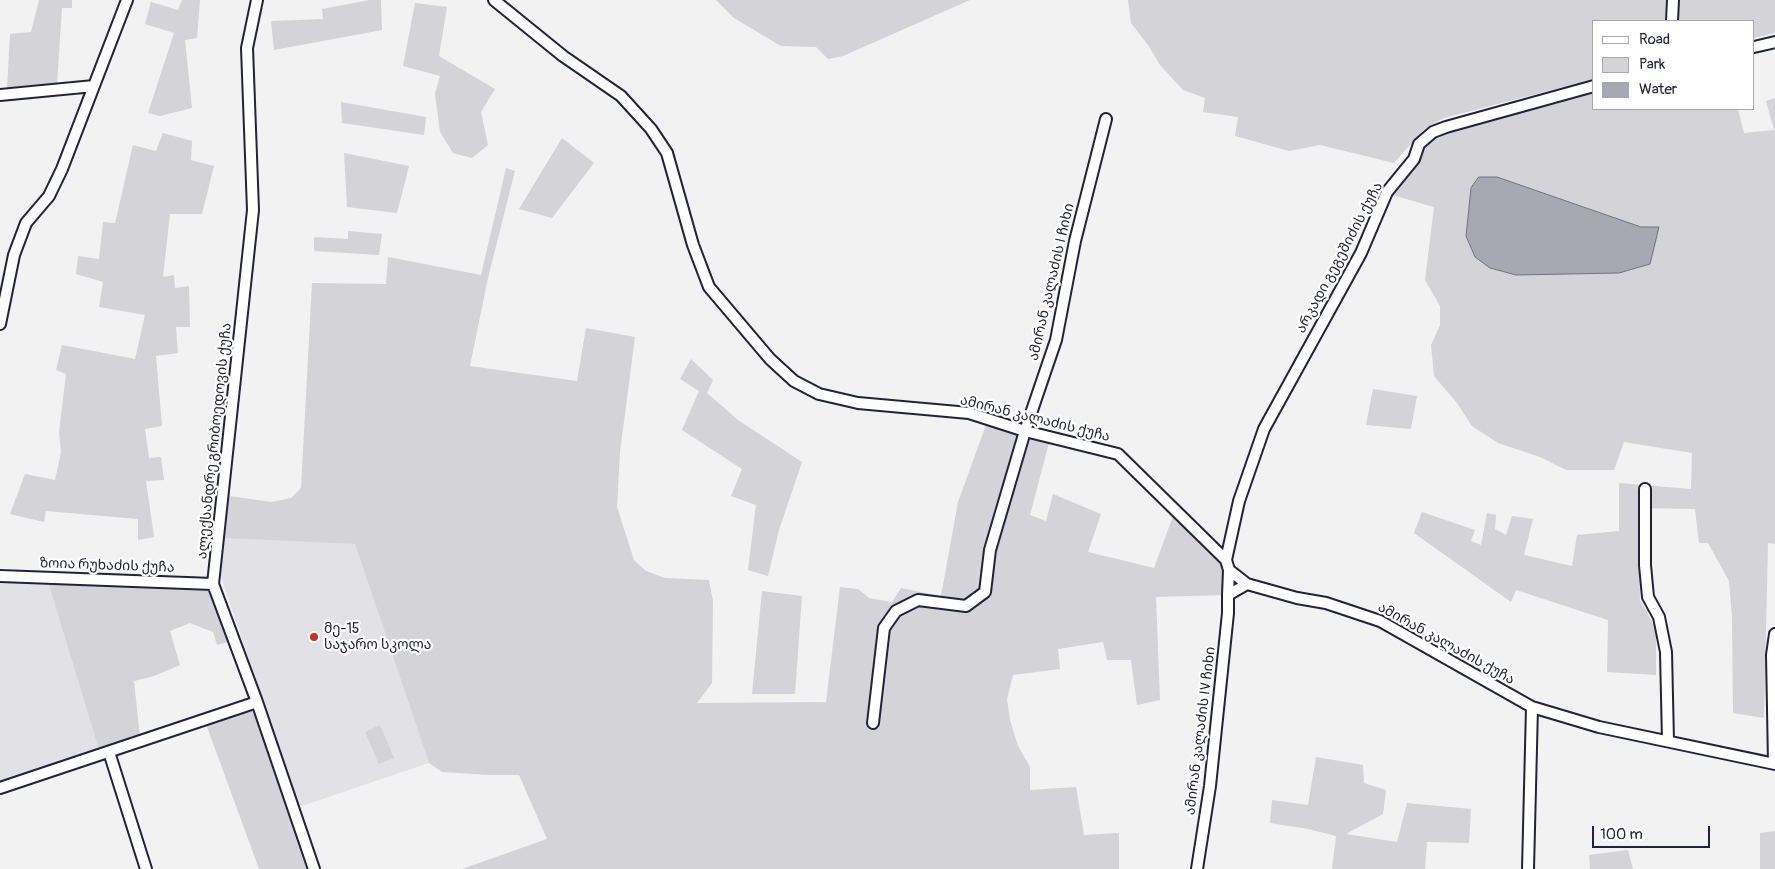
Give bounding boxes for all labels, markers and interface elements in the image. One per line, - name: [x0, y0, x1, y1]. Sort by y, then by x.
- legend: [1592, 20, 1755, 110]
- text: Road: [1639, 30, 1670, 49]
- text: Park: [1639, 55, 1665, 74]
- text: Water: [1639, 80, 1677, 99]
- street label: არკადი გეგეშიძის ქუჩა: [1293, 180, 1387, 336]
- street label: ამირან კალაძის I ჩიხი: [1026, 202, 1078, 362]
- street label: ალექსანდრე გრიბოედოვის ქუჩა: [194, 322, 236, 560]
- street label: ამირან კალაძის ქუჩა: [958, 392, 1112, 446]
- street label: ზოია რუხაძის ქუჩა: [39, 555, 175, 577]
- street label: ამირან კალაძის ქუჩა: [1375, 599, 1517, 689]
- place label: მე-15 საჯარო სკოლა: [324, 621, 431, 654]
- marker: მე-15 საჯარო სკოლა: [308, 631, 320, 643]
- street label: ამირან კალაძის IV ჩიხი: [1182, 646, 1220, 816]
- scale bar: [1595, 816, 1712, 848]
- text: 100 m: [1600, 825, 1643, 844]

